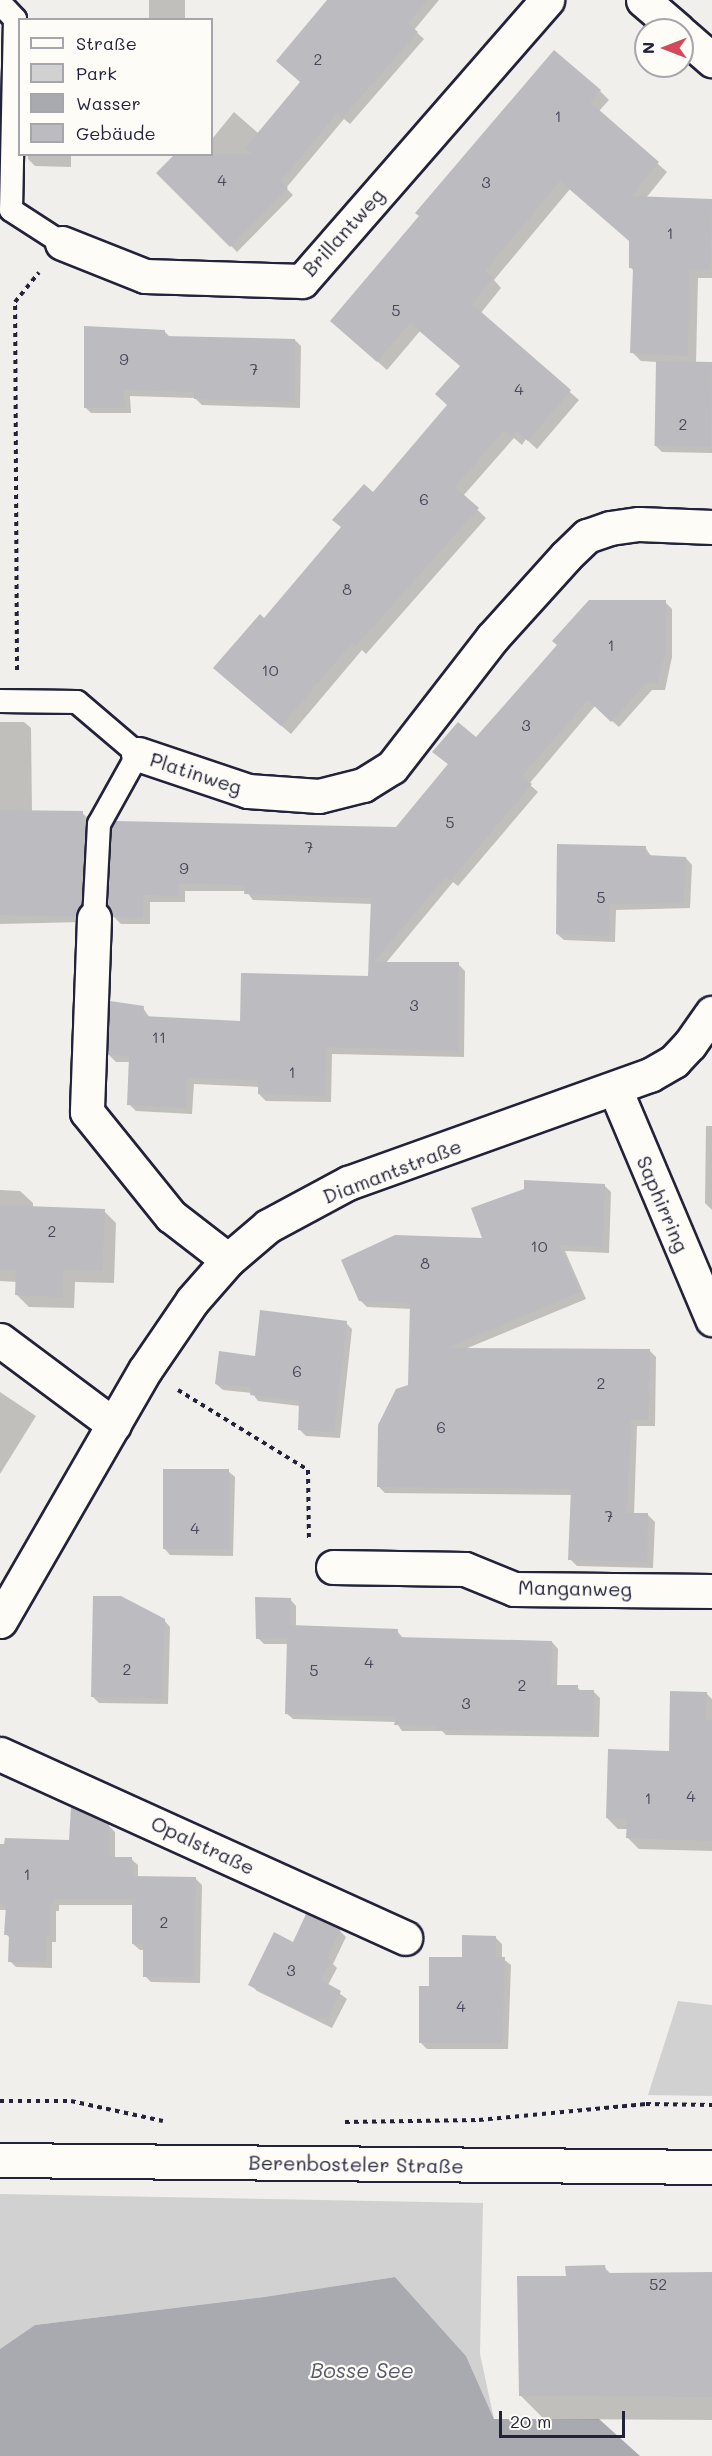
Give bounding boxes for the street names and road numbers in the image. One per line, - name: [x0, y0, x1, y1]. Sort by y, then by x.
- street label: Brillantweg: [297, 183, 389, 281]
- street label: Platinweg: [147, 747, 245, 799]
- street label: Diamantstraße: [319, 1134, 465, 1208]
- street label: Saphirring: [632, 1152, 694, 1256]
- street label: Manganweg: [518, 1575, 632, 1601]
- street label: Opalstraße: [147, 1811, 259, 1879]
- street label: Berenbosteler Straße: [248, 2150, 464, 2178]

